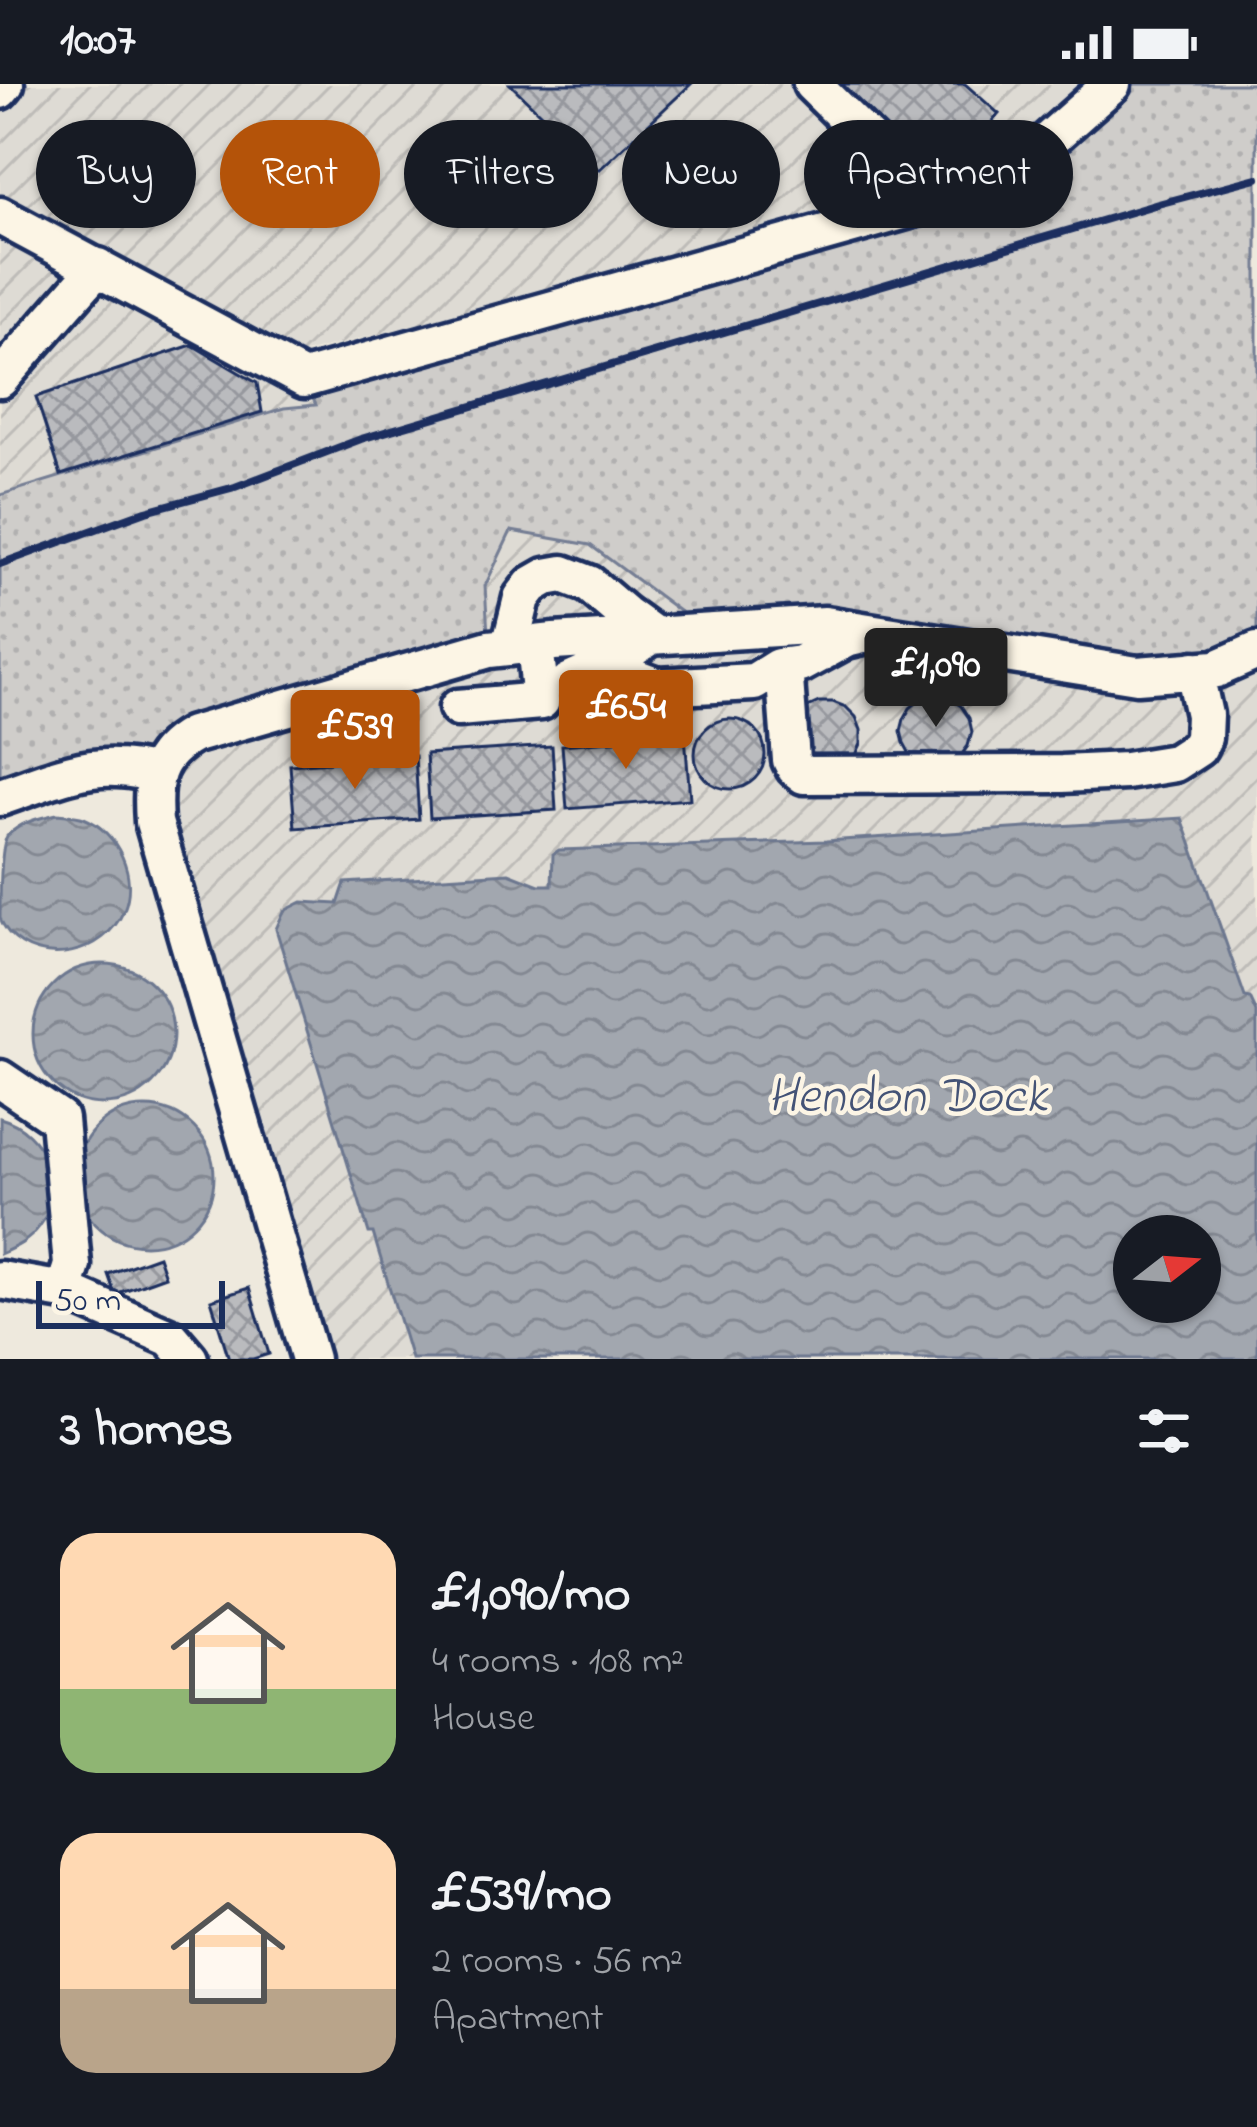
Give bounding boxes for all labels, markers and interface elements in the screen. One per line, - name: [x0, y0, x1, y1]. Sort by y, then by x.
- text: 10:07: [60, 9, 136, 75]
- chip: Buy: [36, 120, 196, 228]
- chip: Rent: [220, 120, 380, 228]
- chip: Filters: [404, 120, 598, 228]
- chip: New: [622, 120, 780, 228]
- chip: Apartment: [804, 120, 1073, 228]
- pin: £1,090: [838, 628, 1034, 730]
- text: £1,090: [891, 638, 981, 695]
- pin: £654: [555, 670, 697, 772]
- text: £654: [586, 680, 666, 737]
- pin: £539: [284, 690, 426, 792]
- text: £539: [318, 700, 392, 757]
- water label: Hendon Dock: [767, 1061, 1049, 1136]
- north arrow: [1113, 1215, 1221, 1323]
- map controls: [1113, 1215, 1221, 1323]
- scale bar: [36, 1275, 225, 1328]
- text: 50 m: [54, 1278, 121, 1326]
- text: 3 homes: [60, 1394, 233, 1469]
- icon: filters: [1131, 1398, 1197, 1464]
- text: £1,090/mo: [432, 1559, 631, 1634]
- icon: home: [156, 1581, 300, 1725]
- text: 4 rooms · 108 m²: [432, 1634, 684, 1691]
- text: House: [432, 1691, 534, 1748]
- text: £539/mo: [432, 1859, 612, 1934]
- icon: home: [156, 1881, 300, 2025]
- text: 2 rooms · 56 m²: [432, 1934, 683, 1991]
- text: Apartment: [432, 1991, 604, 2048]

